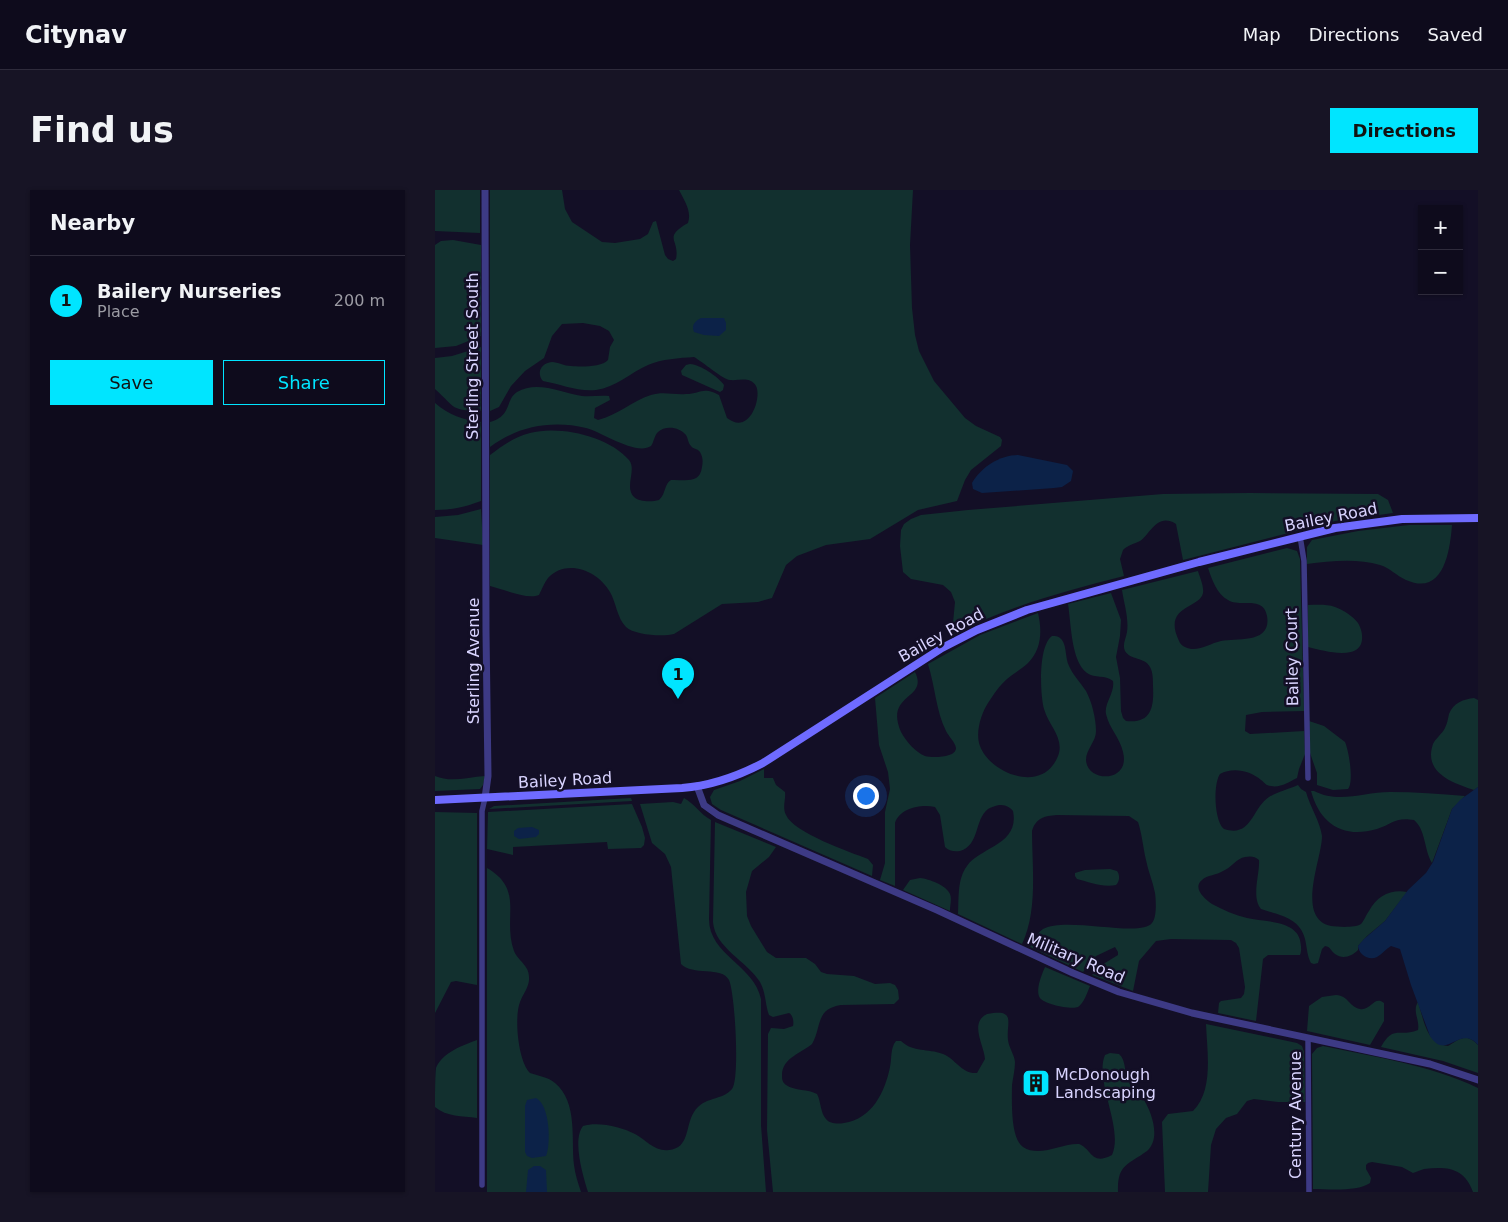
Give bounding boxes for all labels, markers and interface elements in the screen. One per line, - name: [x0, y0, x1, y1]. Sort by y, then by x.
- text: Citynav: [25, 21, 127, 49]
- text: Map: [1243, 24, 1281, 45]
- text: Directions: [1309, 24, 1399, 45]
- text: Saved: [1427, 24, 1483, 45]
- button: Directions: [1330, 108, 1478, 153]
- text: Find us: [30, 110, 174, 150]
- map controls: [1418, 205, 1463, 295]
- button: +: [1418, 205, 1463, 250]
- text: Nearby: [50, 211, 135, 235]
- button: −: [1418, 250, 1463, 295]
- street label: Sterling Street South: [463, 272, 482, 440]
- text: Bailery Nurseries: [97, 280, 282, 302]
- text: 1: [60, 291, 72, 310]
- text: 200 m: [334, 291, 385, 310]
- text: Place: [97, 302, 140, 321]
- button: Save: [50, 360, 213, 405]
- button: Share: [223, 360, 385, 405]
- street label: Bailey Road: [1283, 499, 1379, 535]
- street label: Sterling Avenue: [464, 598, 483, 724]
- street label: Bailey Road: [895, 604, 987, 666]
- street label: Bailey Court: [1282, 608, 1302, 706]
- pin: 1: [662, 658, 694, 699]
- street label: Bailey Road: [517, 768, 613, 792]
- your location: [853, 783, 879, 809]
- street label: Military Road: [1024, 929, 1128, 987]
- street label: Century Avenue: [1286, 1051, 1305, 1179]
- place label: McDonough Landscaping: [1055, 1065, 1156, 1102]
- building icon: McDonough Landscaping: [1021, 1068, 1051, 1098]

